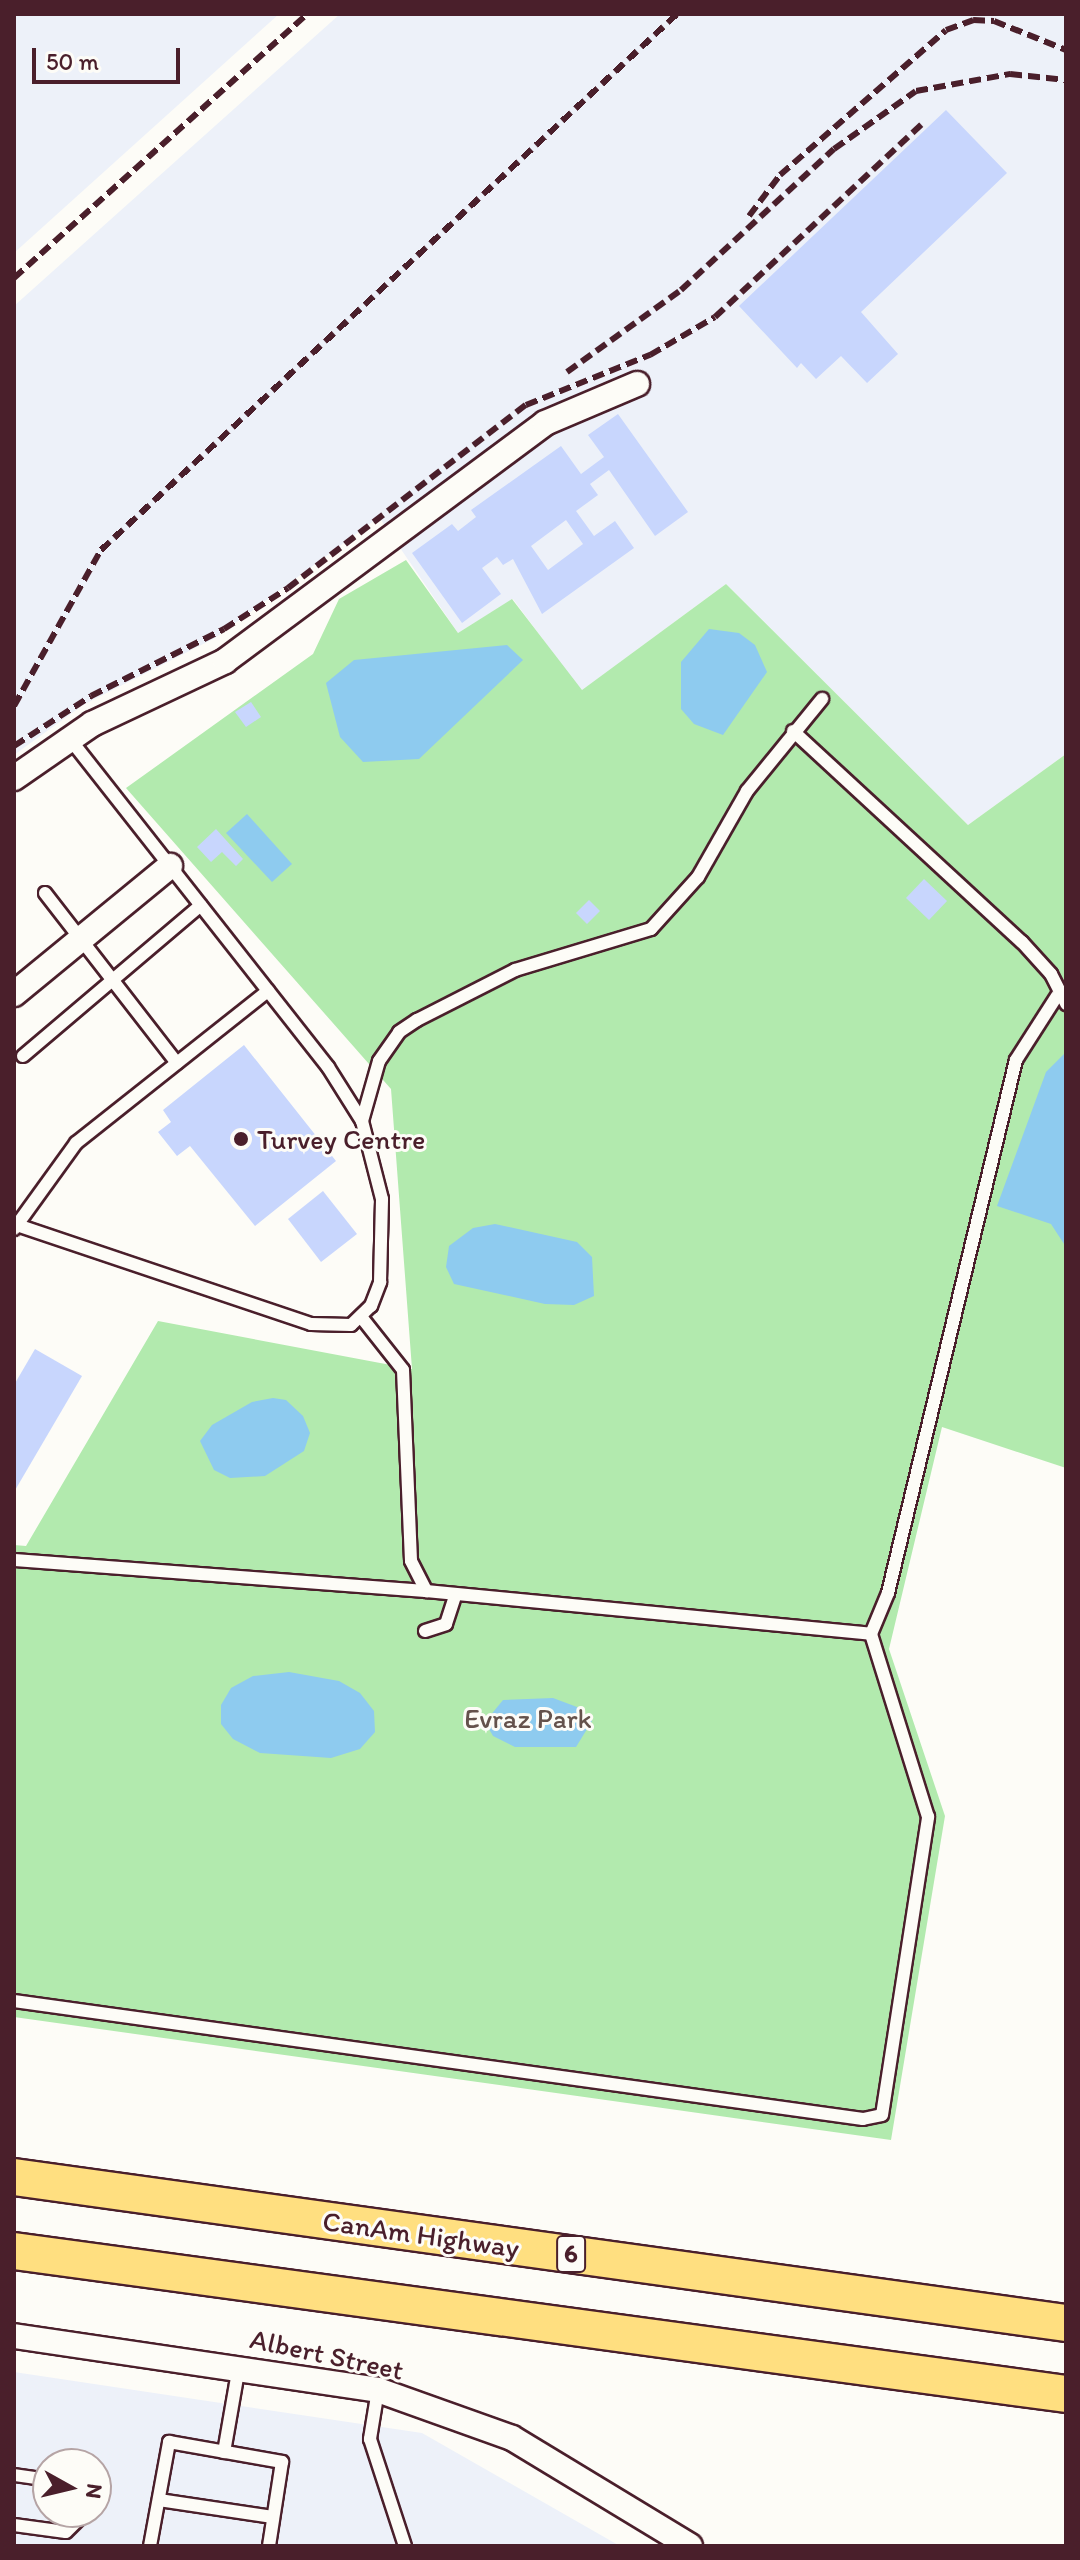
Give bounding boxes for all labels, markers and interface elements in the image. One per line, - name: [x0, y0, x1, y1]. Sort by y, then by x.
- scale bar: [36, 32, 184, 82]
- text: 50 m: [46, 47, 99, 76]
- place label: Turvey Centre: [257, 1122, 425, 1156]
- marker: Turvey Centre: [232, 1130, 250, 1148]
- park label: Evraz Park: [464, 1701, 592, 1735]
- street label: CanAm Highway: [321, 2204, 521, 2264]
- road number: 6: [555, 2232, 587, 2276]
- street label: Albert Street: [247, 2321, 407, 2387]
- north arrow: [32, 2448, 112, 2528]
- text: N: [80, 2482, 109, 2500]

